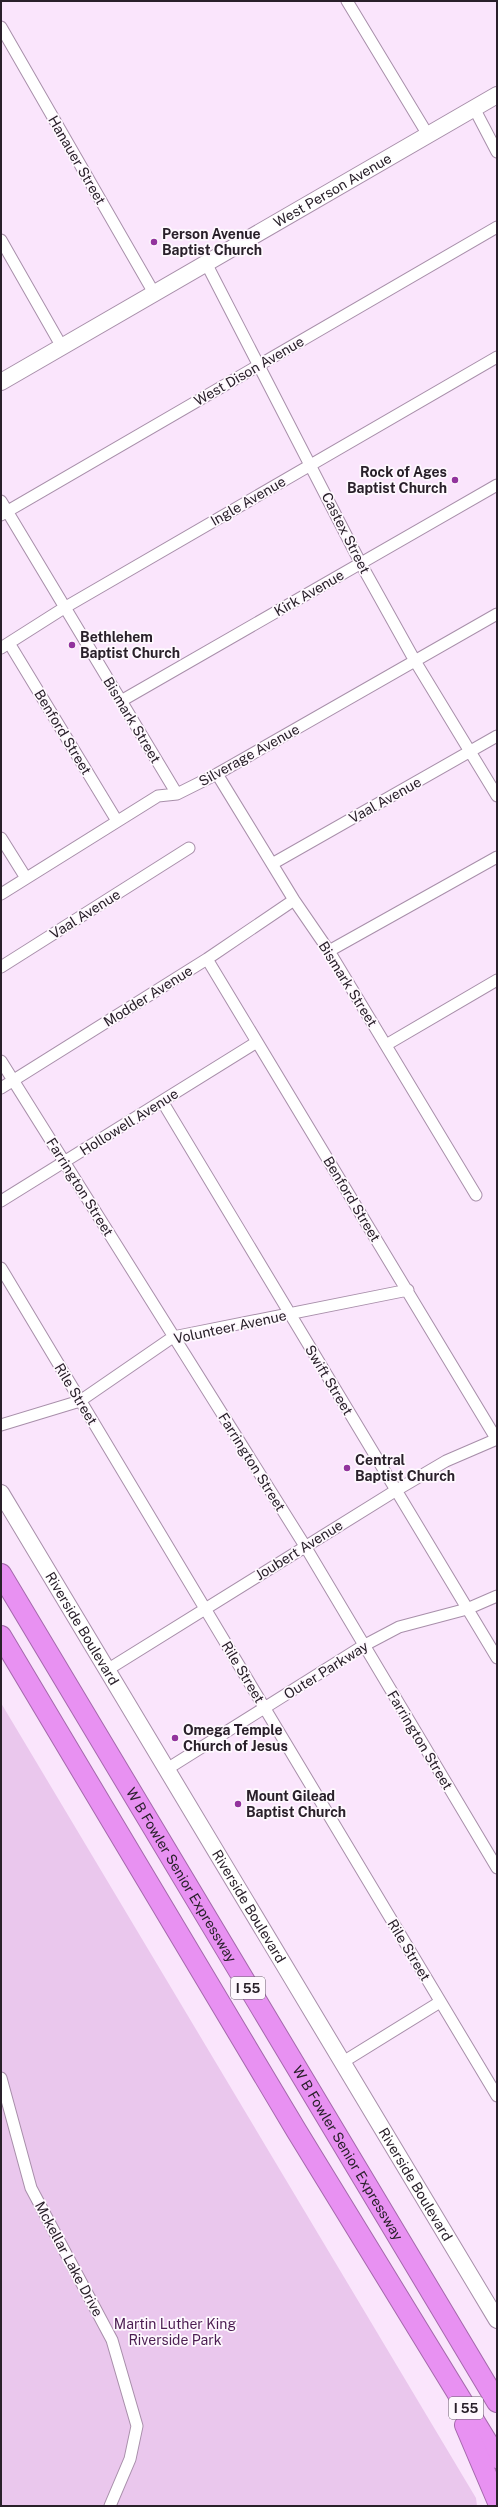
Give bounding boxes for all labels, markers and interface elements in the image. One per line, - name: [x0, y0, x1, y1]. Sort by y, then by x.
- street label: Hanauer Street: [45, 113, 109, 207]
- street label: West Person Avenue: [271, 150, 394, 230]
- place label: Person Avenue Baptist Church: [162, 226, 262, 258]
- marker: Person Avenue Baptist Church: [149, 237, 159, 247]
- street label: West Dison Avenue: [191, 333, 307, 409]
- place label: Rock of Ages Baptist Church: [347, 464, 447, 496]
- street label: Ingle Avenue: [208, 473, 288, 529]
- marker: Rock of Ages Baptist Church: [450, 475, 460, 485]
- street label: Castex Street: [319, 490, 373, 576]
- street label: Kirk Avenue: [271, 567, 347, 619]
- place label: Bethlehem Baptist Church: [80, 629, 180, 661]
- marker: Bethlehem Baptist Church: [67, 640, 77, 650]
- street label: Bismark Street: [100, 674, 164, 766]
- street label: Benford Street: [31, 686, 95, 778]
- street label: Silverage Avenue: [196, 721, 302, 789]
- street label: Vaal Avenue: [346, 774, 424, 826]
- street label: Vaal Avenue: [47, 886, 123, 942]
- street label: Bismark Street: [315, 938, 381, 1030]
- street label: Modder Avenue: [101, 962, 195, 1030]
- street label: Hollowell Avenue: [77, 1085, 181, 1159]
- street label: Farrington Street: [43, 1135, 117, 1239]
- street label: Benford Street: [320, 1153, 384, 1245]
- street label: Volunteer Avenue: [172, 1307, 288, 1347]
- street label: Swift Street: [302, 1342, 356, 1418]
- street label: Rile Street: [51, 1360, 101, 1428]
- street label: Farrington Street: [215, 1410, 289, 1514]
- place label: Central Baptist Church: [355, 1452, 455, 1484]
- marker: Central Baptist Church: [342, 1463, 352, 1473]
- street label: Joubert Avenue: [252, 1517, 346, 1583]
- street label: Riverside Boulevard: [42, 1569, 122, 1688]
- street label: Outer Parkway: [281, 1637, 371, 1702]
- street label: Rile Street: [218, 1638, 268, 1706]
- street label: Farrington Street: [384, 1688, 456, 1792]
- place label: Omega Temple Church of Jesus: [183, 1722, 288, 1754]
- marker: Omega Temple Church of Jesus: [170, 1733, 180, 1743]
- street label: W B Fowler Senior Expressway: [123, 1785, 240, 1966]
- place label: Mount Gilead Baptist Church: [246, 1788, 346, 1820]
- marker: Mount Gilead Baptist Church: [233, 1799, 243, 1809]
- street label: Riverside Boulevard: [209, 1847, 289, 1966]
- street label: Rile Street: [384, 1916, 434, 1984]
- road number: I 55: [231, 1977, 265, 1999]
- street label: W B Fowler Senior Expressway: [289, 2063, 407, 2244]
- street label: Riverside Boulevard: [376, 2125, 456, 2244]
- street label: Mckellar Lake Drive: [32, 2199, 106, 2319]
- park label: Martin Luther King Riverside Park: [114, 2316, 236, 2348]
- road number: I 55: [449, 2397, 483, 2419]

